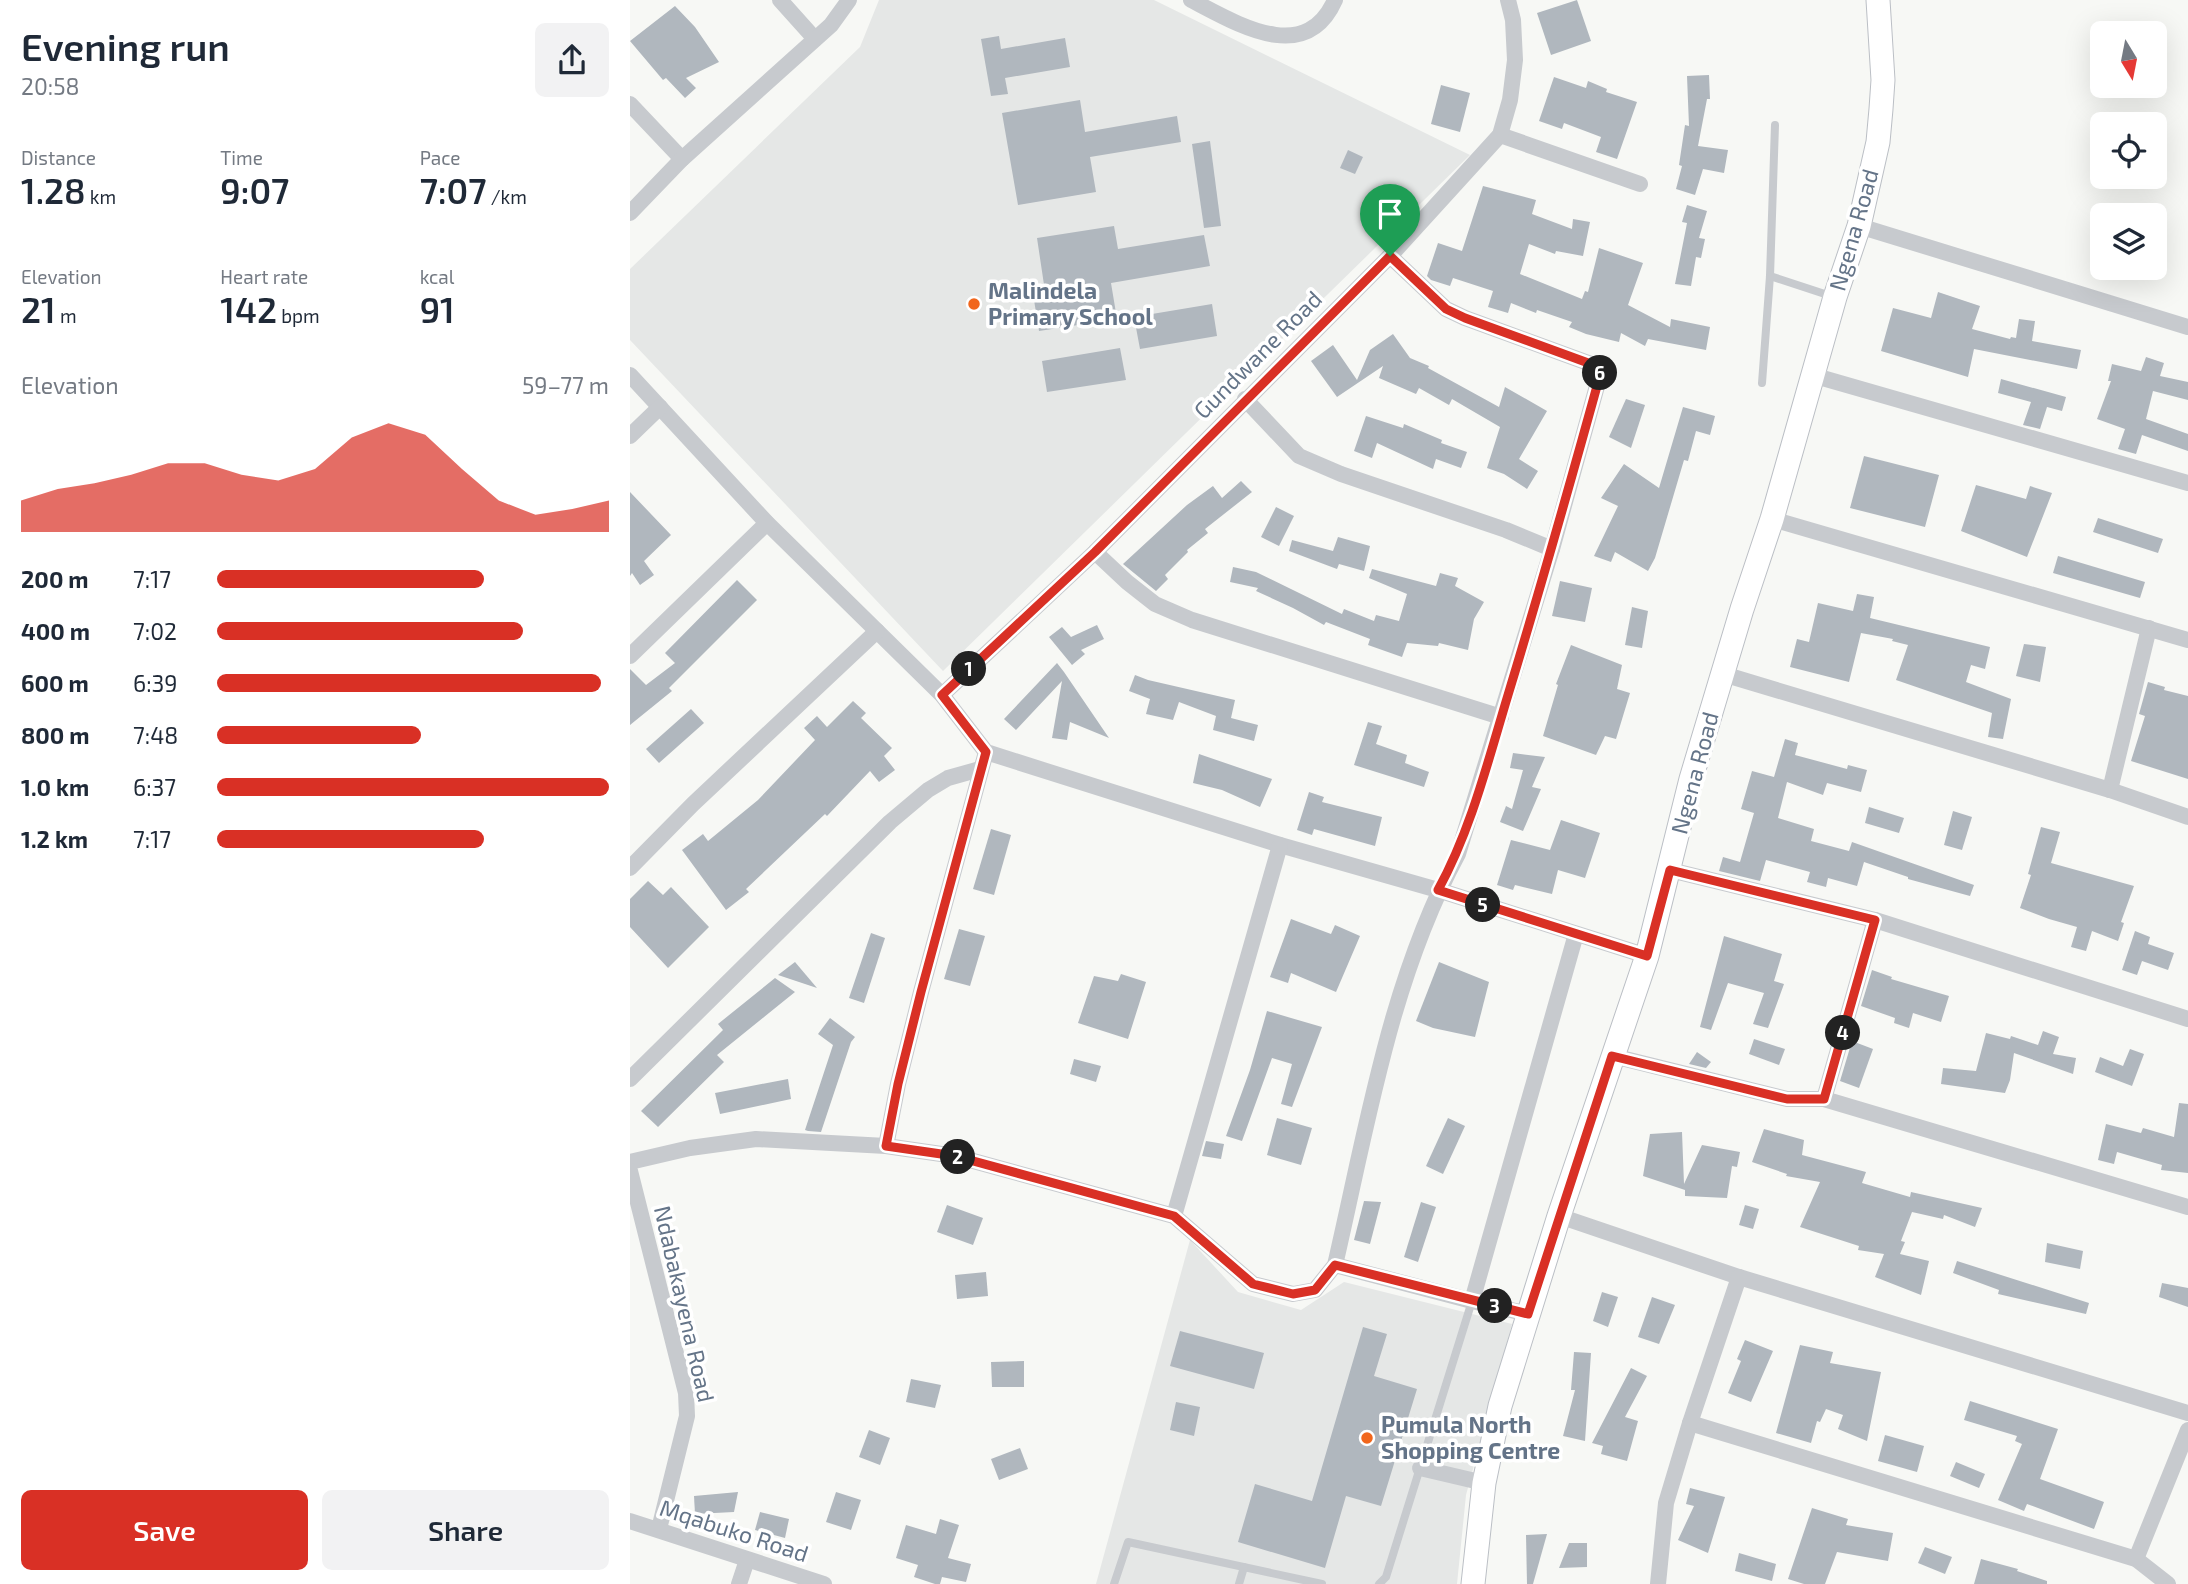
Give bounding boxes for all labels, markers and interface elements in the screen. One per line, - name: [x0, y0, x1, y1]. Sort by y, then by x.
- north arrow: [2090, 21, 2166, 98]
- map controls: [2090, 21, 2167, 280]
- text: Evening run: [21, 23, 230, 69]
- button: share: [535, 23, 609, 97]
- text: 20:58: [21, 72, 80, 100]
- button: locate: [2090, 112, 2167, 189]
- text: Distance: [21, 146, 96, 169]
- text: Time: [220, 146, 263, 169]
- text: Pace: [420, 146, 461, 169]
- street label: Ngena Road: [1822, 166, 1884, 294]
- text: 1.28: [21, 169, 86, 211]
- text: 9:07: [220, 169, 289, 211]
- text: 7:07: [420, 169, 486, 211]
- pin: [1360, 184, 1420, 256]
- text: km: [86, 185, 116, 208]
- text: /km: [486, 185, 527, 208]
- icon: arrive: [1371, 195, 1409, 233]
- button: layers: [2090, 203, 2167, 280]
- text: Elevation: [21, 265, 102, 288]
- text: Heart rate: [220, 265, 308, 288]
- text: kcal: [420, 265, 454, 288]
- place label: Malindela Primary School: [988, 276, 1153, 330]
- street label: Gundwane Road: [1187, 284, 1327, 424]
- text: 21: [21, 288, 56, 330]
- text: 142: [220, 288, 277, 330]
- text: 91: [420, 288, 455, 330]
- marker: Malindela Primary School: [966, 296, 982, 312]
- text: m: [56, 304, 77, 327]
- text: bpm: [277, 304, 320, 327]
- pin: 6: [1583, 356, 1618, 390]
- text: 6: [1594, 361, 1605, 384]
- text: Elevation: [21, 371, 119, 399]
- text: 59–77 m: [522, 371, 609, 399]
- text: 200 m: [21, 565, 89, 593]
- text: 7:17: [133, 565, 171, 593]
- text: 400 m: [21, 617, 90, 645]
- text: 7:02: [133, 617, 177, 645]
- pin: 1: [952, 652, 986, 686]
- text: 1: [964, 657, 973, 680]
- text: 600 m: [21, 669, 89, 697]
- text: 6:39: [133, 669, 178, 697]
- street label: Ngena Road: [1664, 709, 1724, 837]
- text: 800 m: [21, 721, 90, 749]
- text: 7:48: [133, 721, 178, 749]
- text: 1.0 km: [21, 773, 89, 801]
- text: 6:37: [133, 773, 176, 801]
- text: 1.2 km: [21, 825, 88, 853]
- text: 7:17: [133, 825, 171, 853]
- pin: 5: [1466, 888, 1500, 922]
- text: 5: [1477, 893, 1488, 916]
- pin: 4: [1826, 1016, 1860, 1050]
- text: 4: [1836, 1021, 1849, 1044]
- pin: 2: [940, 1140, 976, 1174]
- text: 2: [952, 1145, 963, 1168]
- street label: Ndabakayena Road: [649, 1203, 721, 1405]
- pin: 3: [1478, 1288, 1512, 1324]
- text: 3: [1489, 1294, 1500, 1317]
- place label: Pumula North Shopping Centre: [1381, 1410, 1560, 1464]
- marker: Pumula North Shopping Centre: [1359, 1430, 1375, 1446]
- button: Save: [21, 1490, 308, 1570]
- button: Share: [322, 1490, 609, 1570]
- street label: Mqabuko Road: [656, 1493, 812, 1567]

